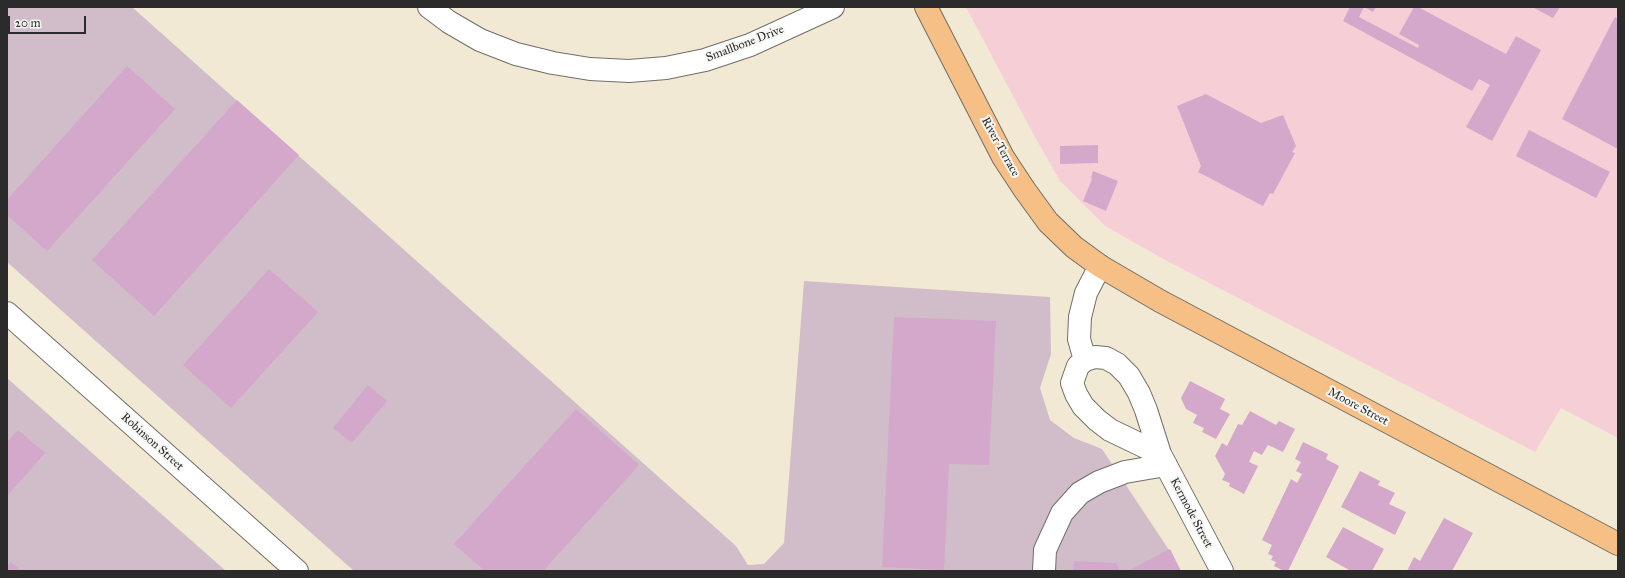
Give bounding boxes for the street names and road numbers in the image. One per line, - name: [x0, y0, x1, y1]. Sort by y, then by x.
- street label: Smallbone Drive: [704, 23, 786, 65]
- street label: River Terrace: [978, 115, 1022, 179]
- street label: Moore Street: [1325, 385, 1391, 429]
- street label: Robinson Street: [118, 410, 186, 474]
- street label: Kermode Street: [1166, 475, 1216, 551]

